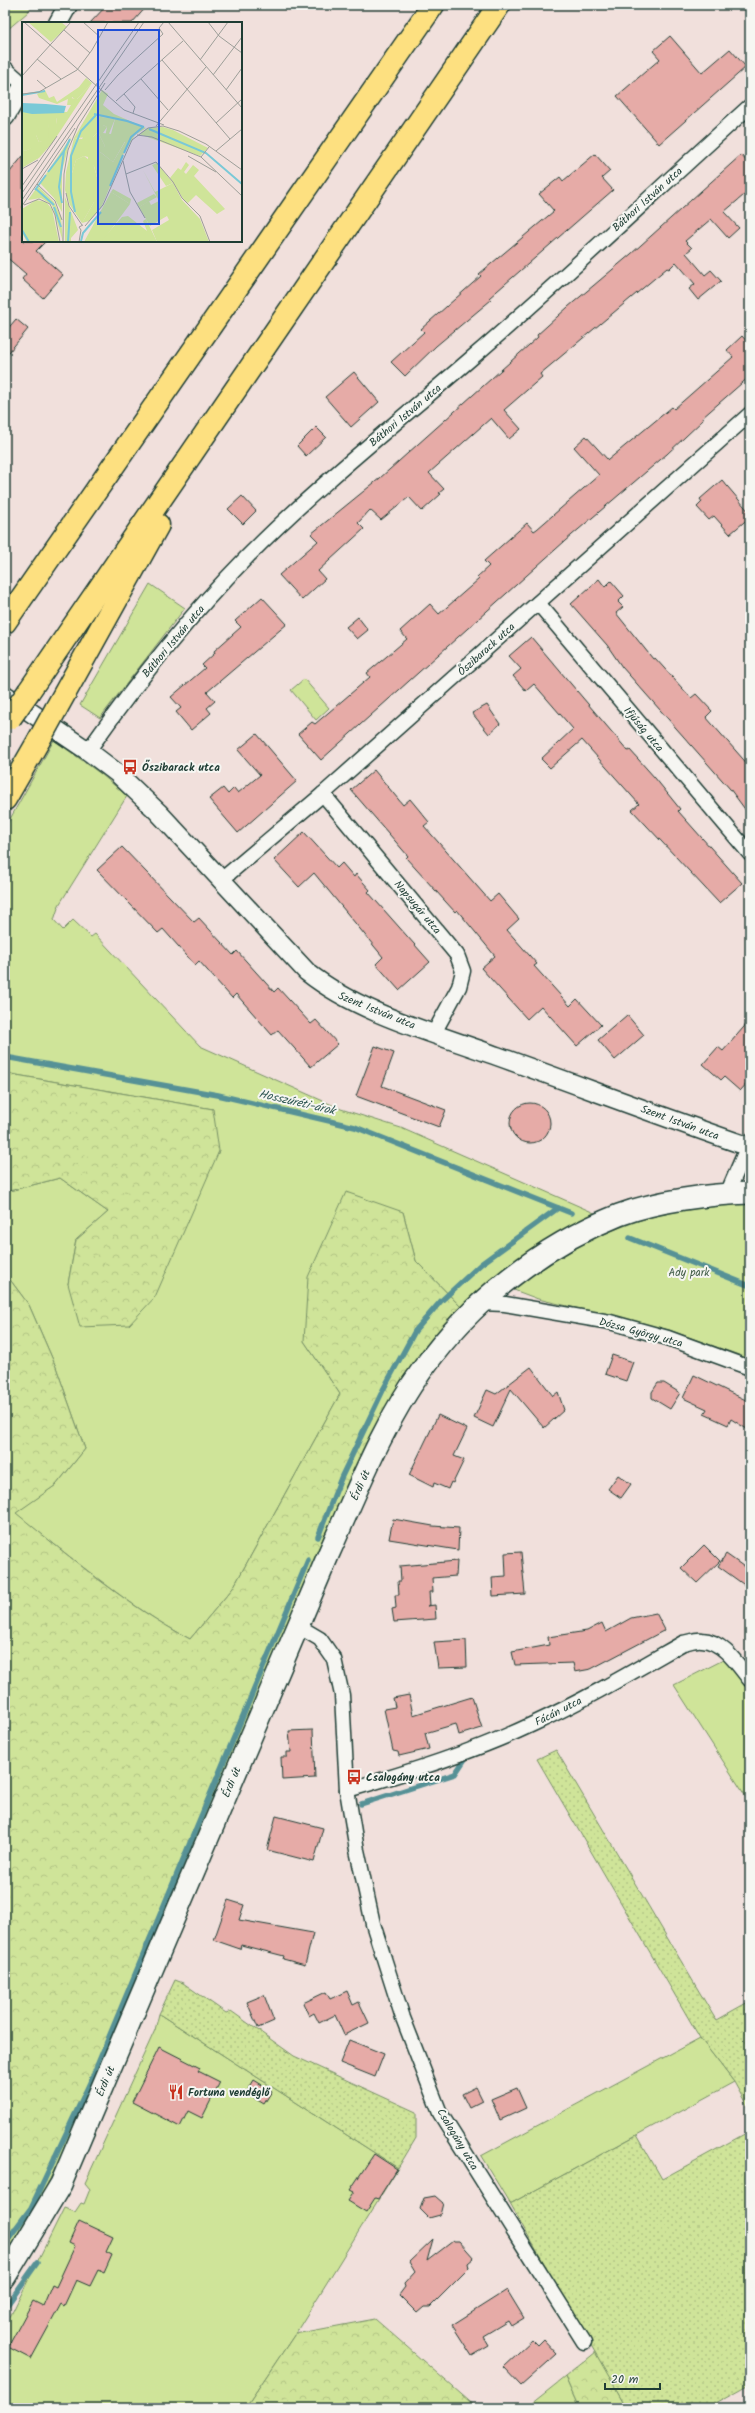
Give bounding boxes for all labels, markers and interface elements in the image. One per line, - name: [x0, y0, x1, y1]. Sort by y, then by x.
- inset map: [22, 22, 242, 242]
- street label: Báthori István utca: [608, 163, 687, 237]
- street label: Báthori István utca: [365, 380, 446, 452]
- street label: Báthori István utca: [138, 601, 210, 682]
- street label: Őszibarack utca: [454, 619, 520, 681]
- street label: Ifjúság utca: [619, 703, 668, 756]
- bus stop icon: Őszibarack utca: [121, 758, 139, 776]
- place label: Őszibarack utca: [142, 759, 220, 777]
- street label: Napsugár utca: [389, 877, 445, 939]
- street label: Szent István utca: [335, 987, 418, 1035]
- water label: Hosszúréti-árok: [257, 1084, 339, 1121]
- street label: Szent István utca: [638, 1100, 721, 1145]
- park label: Ady park: [669, 1264, 710, 1282]
- street label: Dózsa György utca: [597, 1313, 685, 1353]
- street label: Érdi út: [346, 1466, 376, 1504]
- street label: Fácán utca: [532, 1692, 585, 1731]
- street label: Érdi út: [217, 1763, 247, 1801]
- bus stop icon: Csalogány utca: [345, 1768, 363, 1786]
- place label: Csalogány utca: [366, 1769, 440, 1787]
- street label: Érdi út: [91, 2062, 121, 2100]
- restaurant icon: Fortuna vendéglő: [167, 2083, 185, 2101]
- place label: Fortuna vendéglő: [188, 2084, 270, 2102]
- street label: Csalogány utca: [432, 2105, 483, 2174]
- scale bar: [605, 2365, 660, 2391]
- text: 20 m: [611, 2370, 639, 2389]

